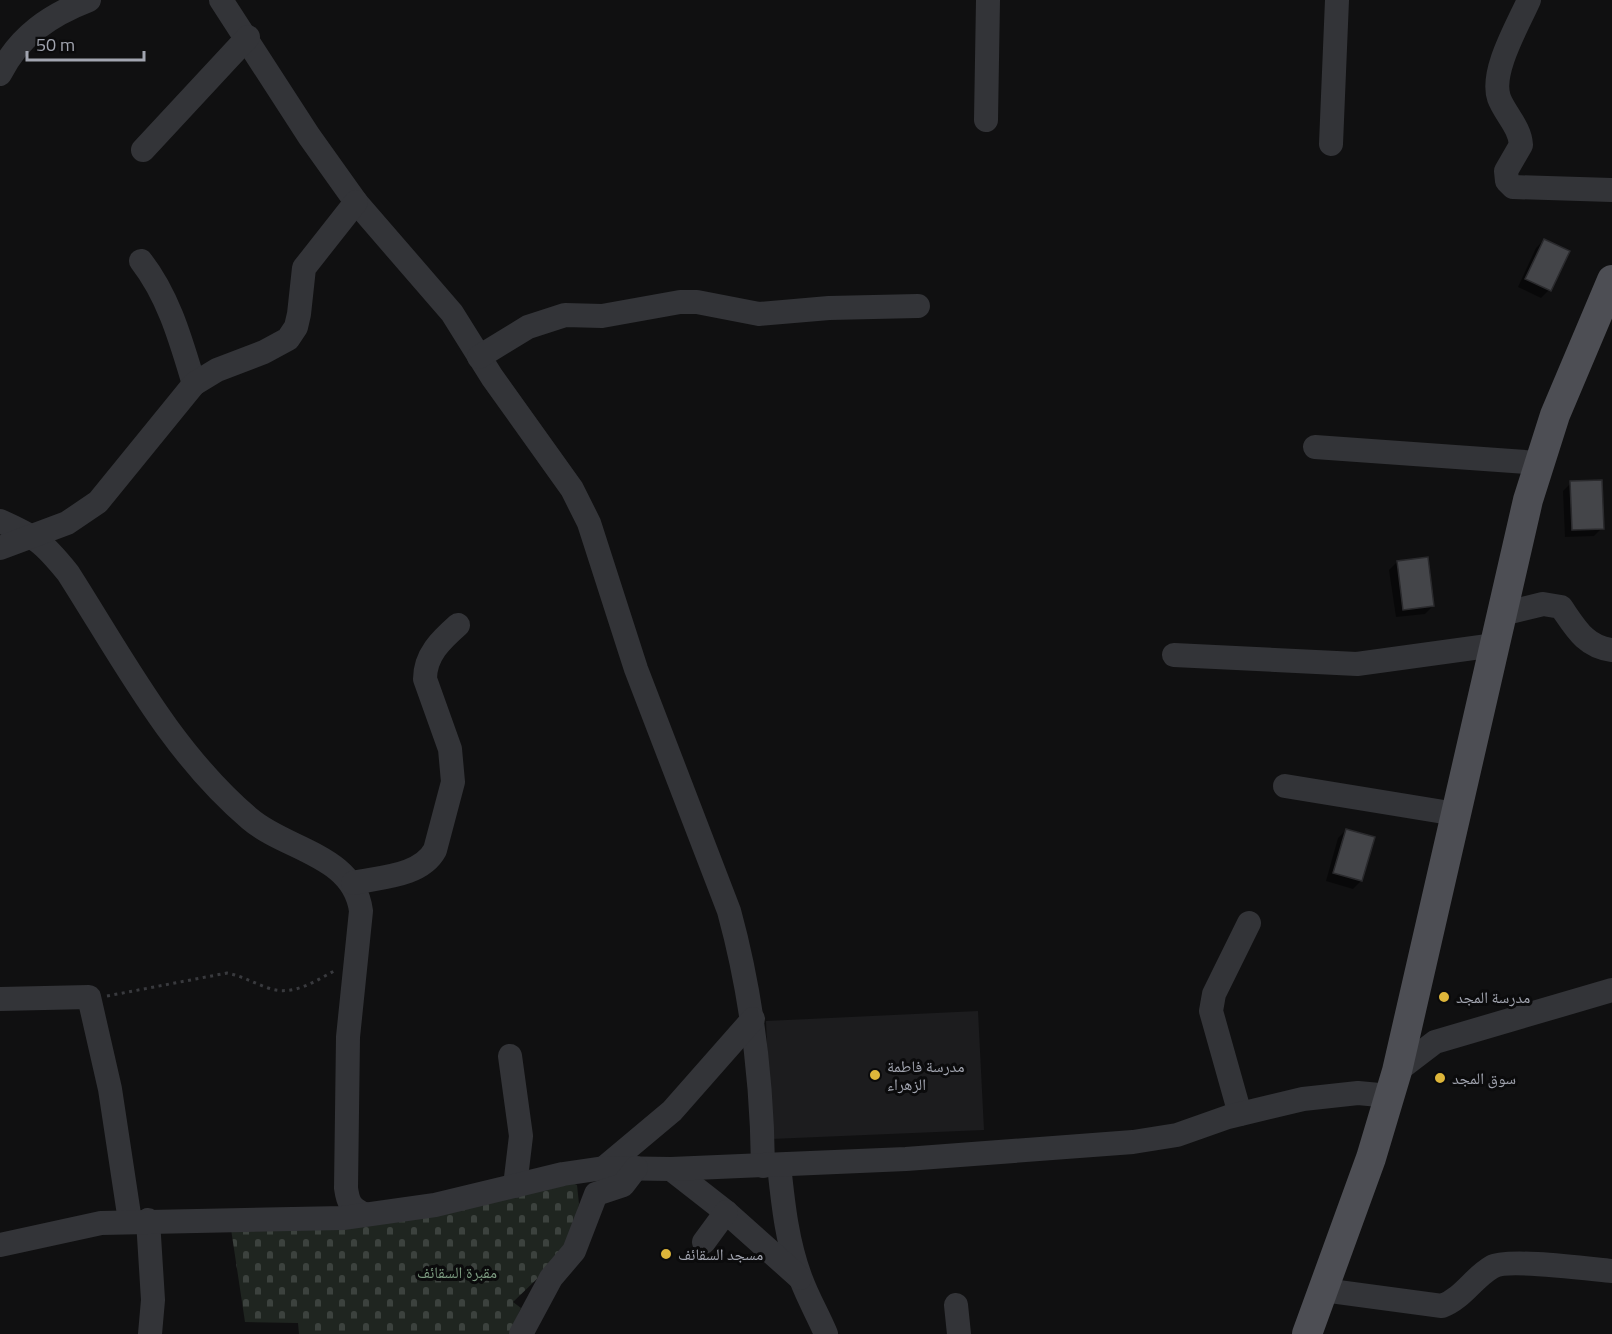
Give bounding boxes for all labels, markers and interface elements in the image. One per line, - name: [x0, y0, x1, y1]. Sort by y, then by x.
- scale bar: [27, 24, 144, 62]
- text: 50 m: [36, 31, 75, 58]
- place label: مدرسة المجد: [1456, 985, 1530, 1009]
- marker: مدرسة المجد: [1437, 990, 1451, 1004]
- place label: مدرسة فاطمة الزهراء: [887, 1054, 965, 1096]
- place label: سوق المجد: [1452, 1066, 1516, 1090]
- marker: مدرسة فاطمة الزهراء: [868, 1068, 882, 1082]
- marker: سوق المجد: [1433, 1071, 1447, 1085]
- place label: مسجد السقائف: [678, 1242, 763, 1266]
- marker: مسجد السقائف: [659, 1247, 673, 1261]
- park label: مقبرة السقائف: [417, 1260, 497, 1284]

